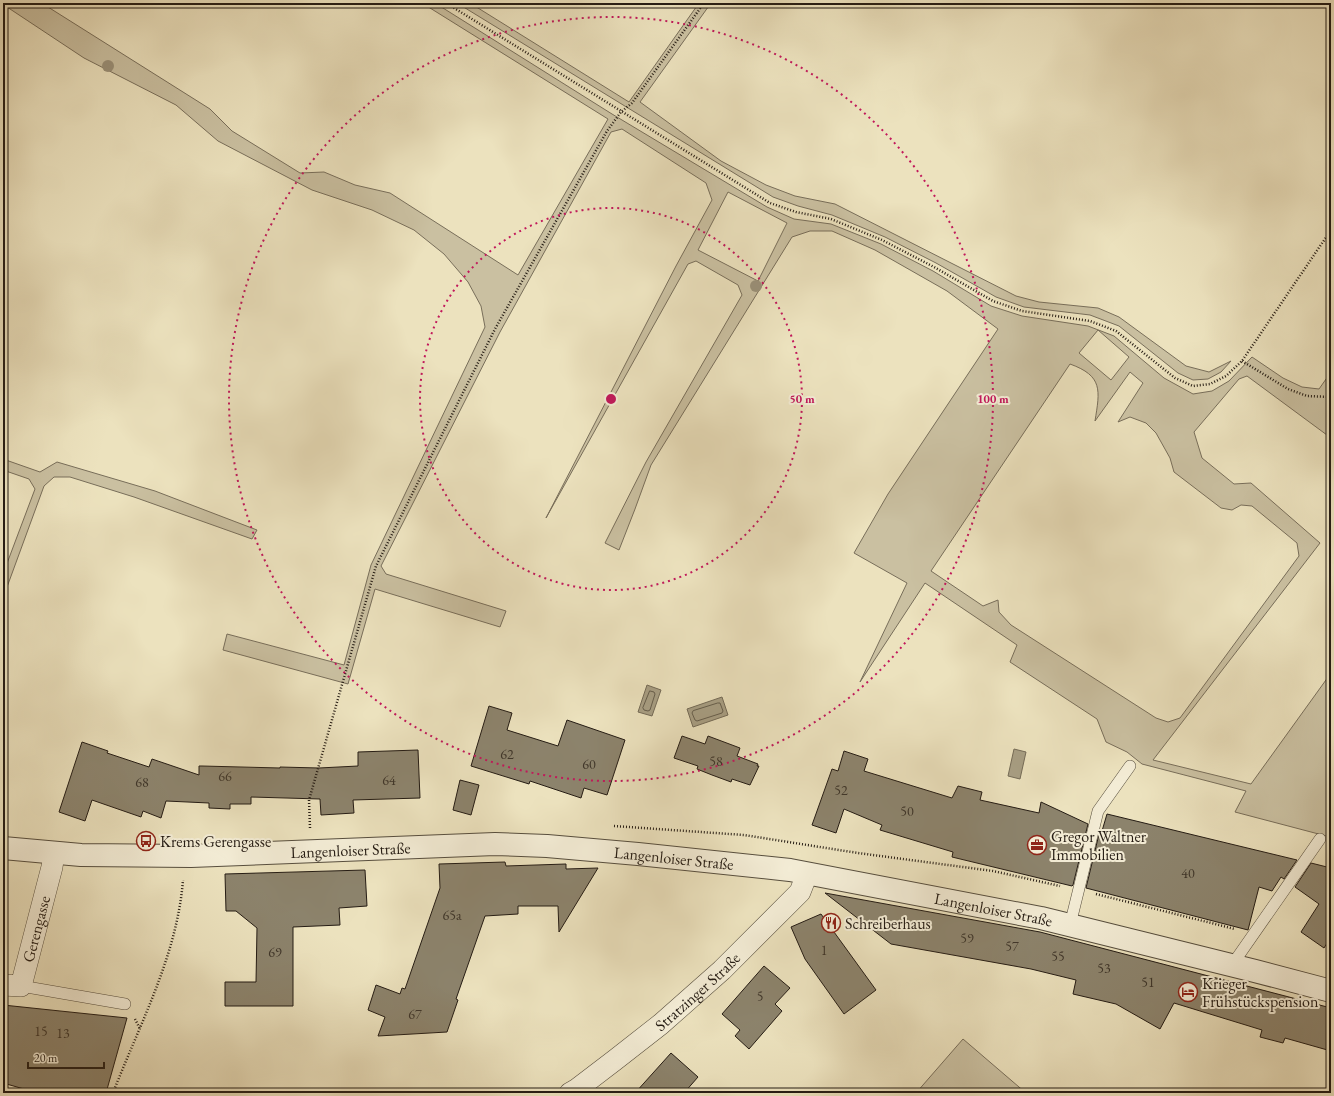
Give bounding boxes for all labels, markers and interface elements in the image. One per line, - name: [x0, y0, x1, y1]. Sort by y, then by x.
- text: 50 m: [789, 391, 815, 407]
- text: 100 m: [977, 391, 1009, 407]
- centre of rings: [604, 392, 618, 406]
- house number: 62: [500, 745, 514, 763]
- house number: 58: [709, 752, 723, 770]
- house number: 60: [582, 755, 596, 773]
- house number: 66: [218, 767, 232, 785]
- house number: 64: [382, 771, 396, 789]
- house number: 68: [135, 773, 149, 791]
- house number: 52: [834, 781, 848, 799]
- house number: 50: [900, 802, 914, 820]
- place label: Gregor Waltner Immobilien: [1051, 826, 1147, 865]
- bus stop icon: Krems Gerengasse: [135, 830, 157, 852]
- place label: Krems Gerengasse: [160, 831, 271, 852]
- office icon: Gregor Waltner Immobilien: [1026, 834, 1048, 856]
- street label: Langenloiser Straße: [290, 837, 411, 863]
- street label: Langenloiser Straße: [613, 842, 735, 875]
- house number: 40: [1181, 864, 1195, 882]
- street label: Langenloiser Straße: [932, 888, 1055, 931]
- street label: Gerengasse: [18, 894, 55, 965]
- house number: 65a: [442, 906, 462, 924]
- restaurant icon: Schreiberhaus: [820, 912, 842, 934]
- place label: Schreiberhaus: [845, 913, 931, 934]
- house number: 59: [960, 929, 974, 947]
- house number: 57: [1005, 937, 1019, 955]
- house number: 1: [821, 941, 827, 959]
- house number: 69: [268, 943, 282, 961]
- house number: 55: [1051, 947, 1065, 965]
- street label: Stratzinger Straße: [651, 948, 745, 1036]
- house number: 53: [1097, 959, 1111, 977]
- house number: 51: [1141, 973, 1155, 991]
- place label: Krieger Frühstückspension: [1202, 973, 1319, 1012]
- hotel icon: Krieger Frühstückspension: [1177, 981, 1199, 1003]
- house number: 5: [757, 987, 763, 1005]
- house number: 67: [408, 1005, 422, 1023]
- house number: 15: [34, 1022, 48, 1040]
- house number: 13: [56, 1024, 70, 1042]
- scale bar: [28, 1044, 104, 1070]
- text: 20 m: [34, 1050, 58, 1066]

